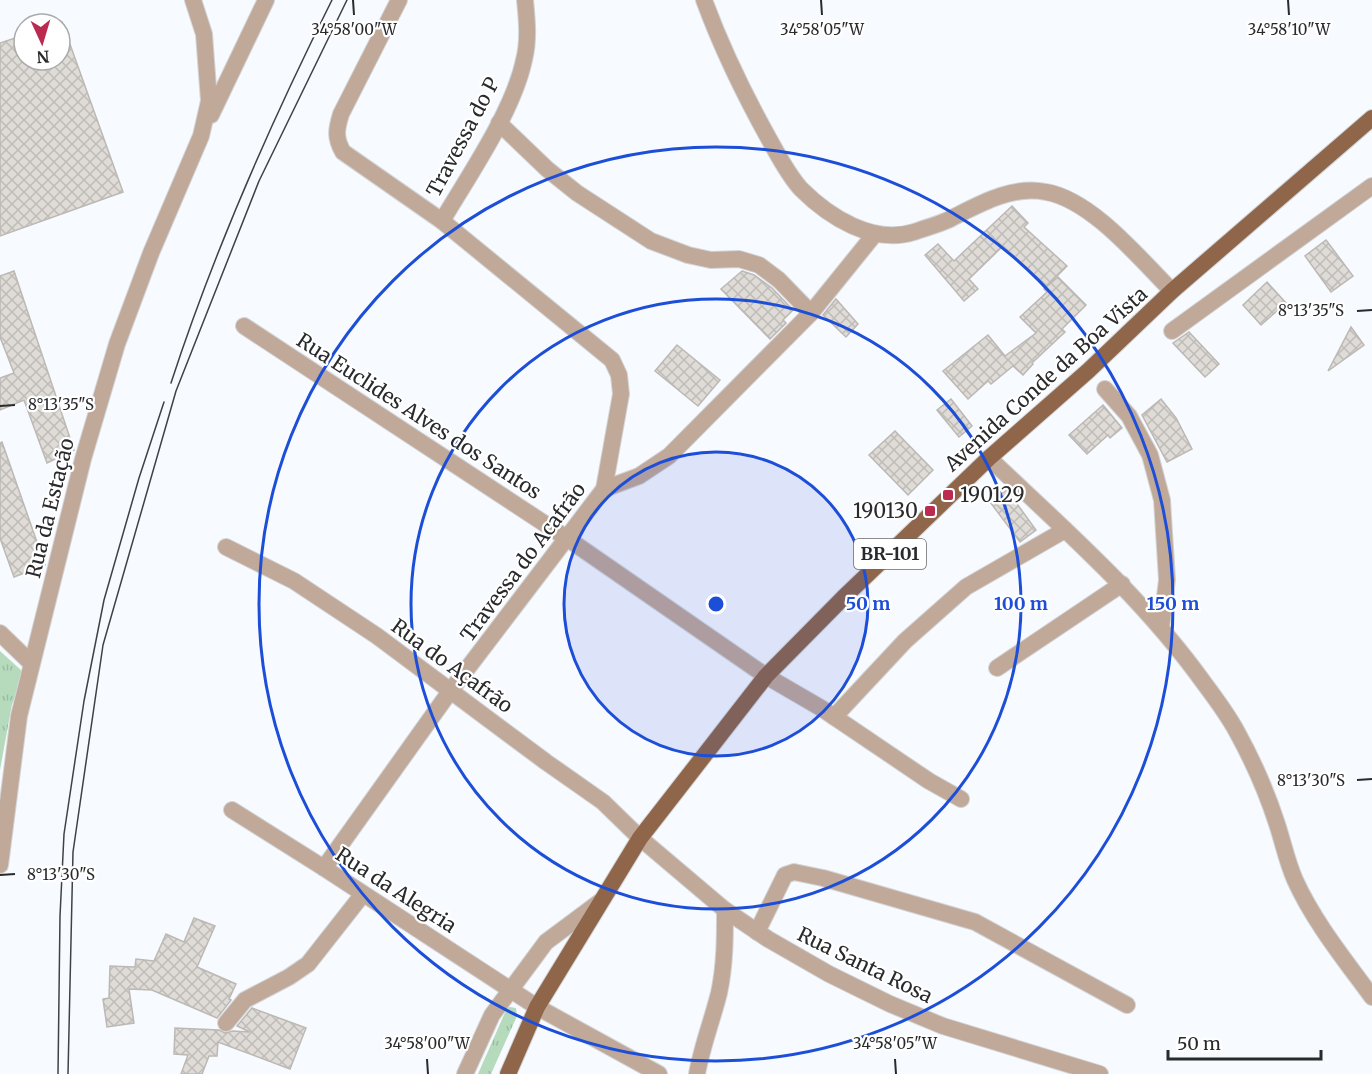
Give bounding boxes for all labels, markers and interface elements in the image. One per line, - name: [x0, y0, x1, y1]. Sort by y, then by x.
- north arrow: [12, 12, 72, 72]
- text: 34°58'00"W: [311, 20, 398, 39]
- text: 34°58'05"W: [780, 20, 865, 39]
- text: 34°58'10"W: [1248, 20, 1331, 39]
- text: N: [36, 47, 50, 67]
- street label: Travessa do P: [421, 73, 505, 201]
- street label: Avenida Conde da Boa Vista: [938, 281, 1152, 477]
- text: 8°13'35"S: [1278, 301, 1344, 320]
- street label: Rua Euclides Alves dos Santos: [292, 327, 546, 504]
- text: 8°13'35"S: [28, 395, 94, 414]
- street label: Rua da Estação: [20, 435, 79, 580]
- street label: Travessa do Acafrão: [455, 477, 591, 646]
- place label: 190129: [960, 482, 1025, 507]
- marker: 190129: [941, 488, 955, 502]
- place label: 190130: [853, 498, 918, 523]
- marker: 190130: [923, 504, 937, 518]
- road number: BR-101: [854, 539, 926, 569]
- text: 50 m: [846, 592, 890, 615]
- text: 100 m: [994, 592, 1048, 615]
- text: 150 m: [1147, 592, 1199, 615]
- centre of rings: [706, 594, 726, 614]
- street label: Rua do Açafrão: [387, 613, 518, 718]
- text: 8°13'30"S: [1277, 771, 1345, 790]
- street label: Rua da Alegria: [331, 841, 462, 938]
- text: 8°13'30"S: [27, 865, 95, 884]
- street label: Rua Santa Rosa: [794, 921, 937, 1008]
- scale bar: [1168, 1023, 1321, 1061]
- text: 50 m: [1177, 1032, 1221, 1055]
- text: 34°58'00"W: [384, 1034, 471, 1053]
- text: 34°58'05"W: [853, 1034, 938, 1053]

